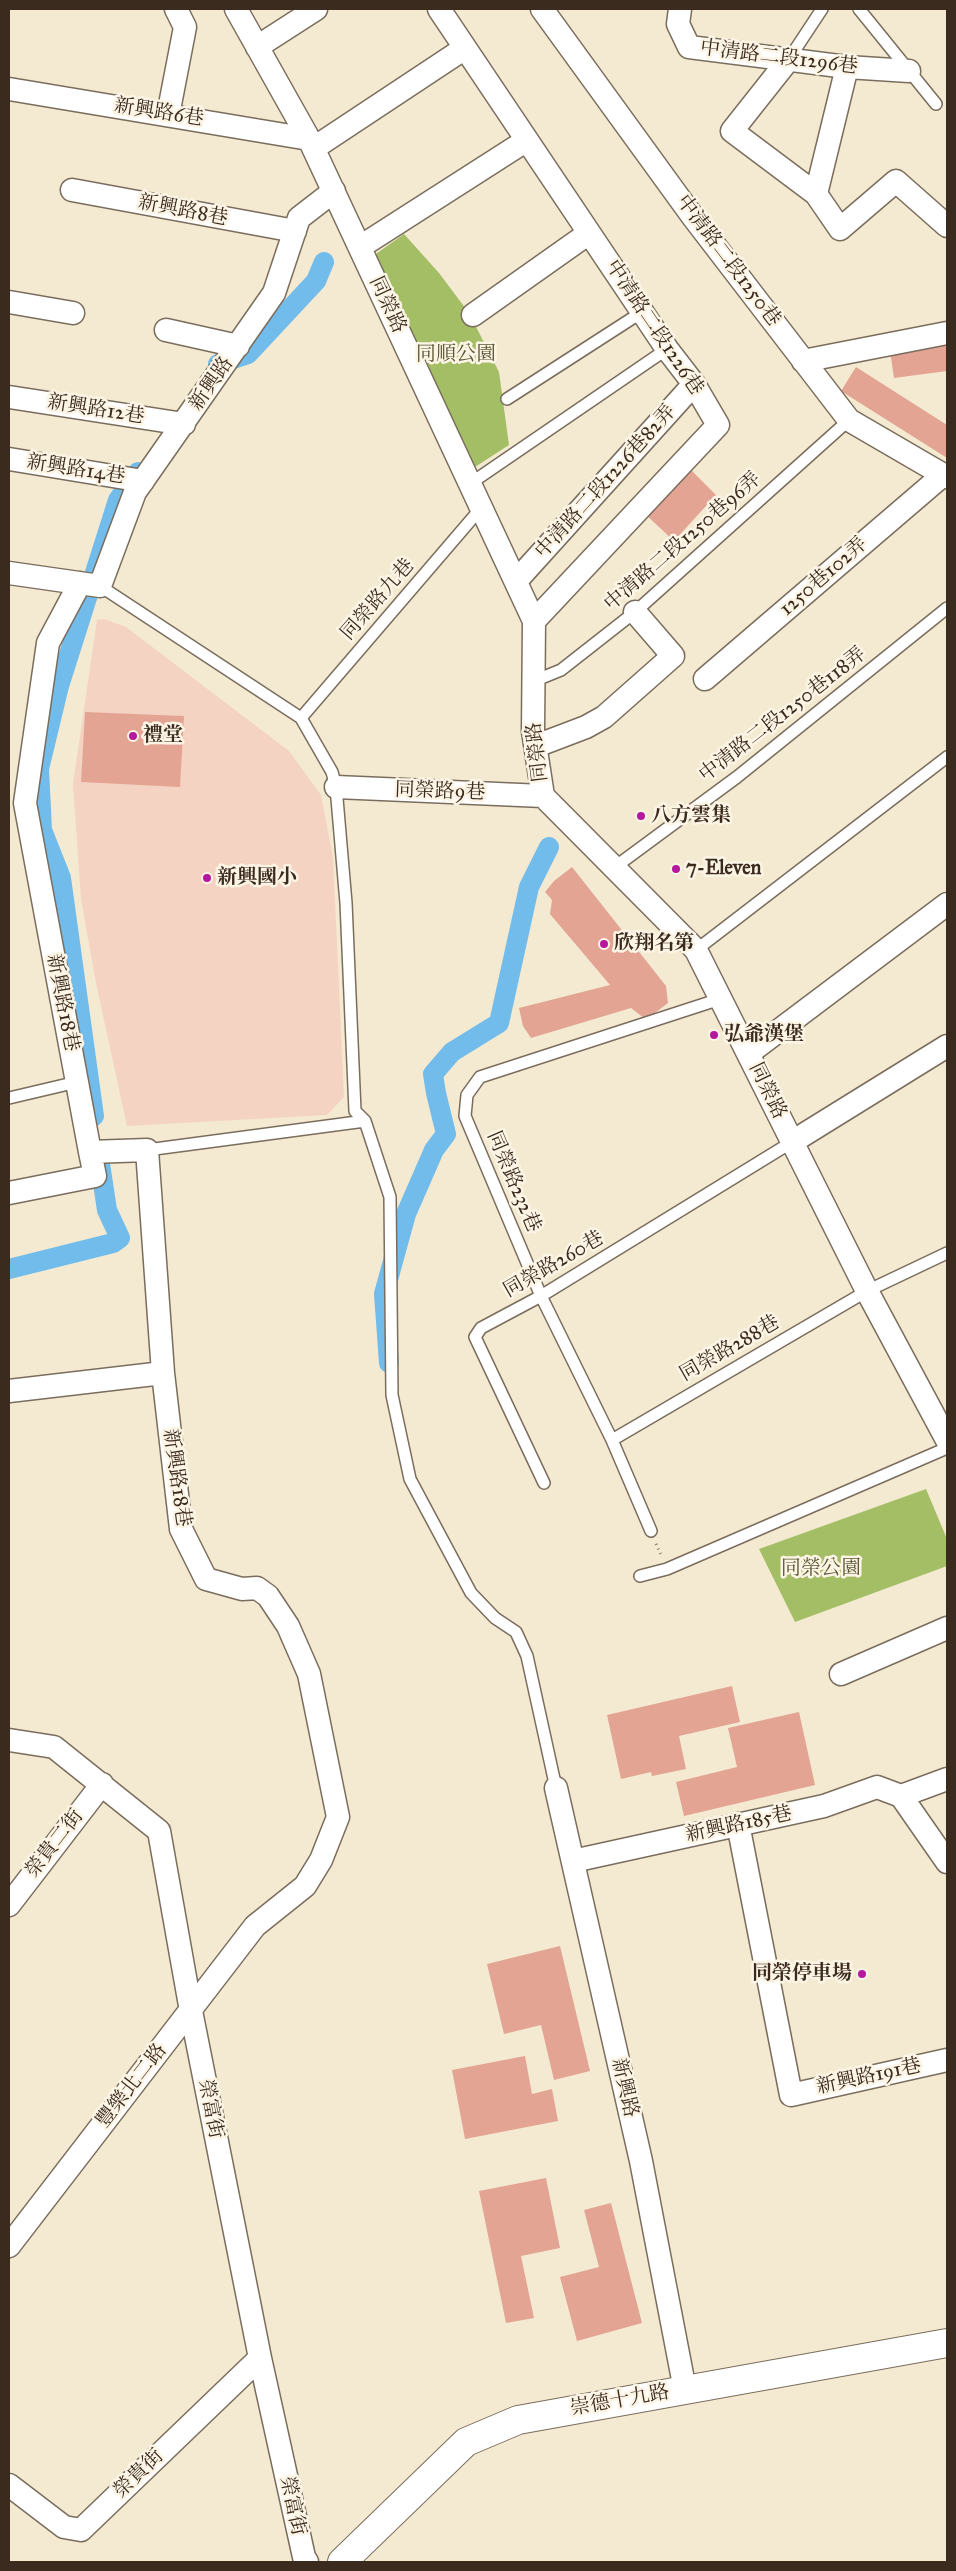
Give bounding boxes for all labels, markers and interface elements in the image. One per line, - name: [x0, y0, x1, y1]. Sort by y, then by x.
- street label: 中清路二段1296巷: [699, 36, 859, 80]
- street label: 新興路6巷: [113, 94, 205, 132]
- street label: 中清路二段1250巷: [671, 190, 785, 332]
- street label: 新興路8巷: [136, 191, 230, 231]
- street label: 中清路二段1226巷: [600, 256, 708, 400]
- street label: 同榮路: [363, 273, 411, 337]
- park label: 同順公園: [416, 343, 496, 367]
- street label: 新興路: [185, 353, 239, 415]
- street label: 新興路12巷: [46, 391, 146, 429]
- street label: 中清路二段1226巷82弄: [531, 400, 681, 564]
- street label: 新興路14巷: [25, 450, 127, 490]
- street label: 中清路二段1250巷96弄: [600, 467, 766, 617]
- street label: 1250巷102弄: [775, 533, 873, 621]
- street label: 同榮路九巷: [336, 554, 420, 646]
- street label: 中清路二段1250巷118弄: [695, 642, 871, 788]
- street label: 同榮路: [522, 721, 554, 783]
- place label: 禮堂: [143, 724, 183, 748]
- marker: 禮堂: [127, 730, 139, 742]
- street label: 同榮路9巷: [394, 778, 486, 806]
- place label: 八方雲集: [651, 804, 731, 828]
- marker: 八方雲集: [635, 810, 647, 822]
- place label: 7-Eleven: [686, 857, 761, 881]
- marker: 7-Eleven: [670, 863, 682, 875]
- place label: 新興國小: [217, 866, 297, 890]
- marker: 新興國小: [201, 872, 213, 884]
- place label: 欣翔名第: [614, 932, 694, 956]
- marker: 欣翔名第: [598, 938, 610, 950]
- street label: 新興路18巷: [41, 952, 83, 1054]
- place label: 弘爺漢堡: [724, 1023, 804, 1047]
- marker: 弘爺漢堡: [708, 1029, 720, 1041]
- street label: 同榮路: [743, 1059, 791, 1123]
- street label: 同榮路232巷: [481, 1128, 545, 1236]
- street label: 同榮路260巷: [500, 1227, 608, 1303]
- street label: 同榮路288巷: [676, 1311, 784, 1387]
- street label: 新興路18巷: [157, 1428, 195, 1528]
- park label: 同榮公園: [781, 1557, 861, 1581]
- street label: 新興路185巷: [684, 1802, 794, 1848]
- street label: 榮貴二街: [21, 1805, 89, 1883]
- place label: 同榮停車場: [752, 1962, 852, 1986]
- marker: 同榮停車場: [856, 1968, 868, 1980]
- street label: 豐樂北二路: [92, 2039, 172, 2133]
- street label: 新興路191巷: [815, 2054, 923, 2100]
- street label: 新興路: [606, 2056, 642, 2120]
- street label: 榮富街: [192, 2077, 228, 2141]
- street label: 崇德十九路: [569, 2380, 671, 2422]
- street label: 榮貴街: [109, 2445, 169, 2503]
- street label: 榮富街: [274, 2474, 310, 2538]

